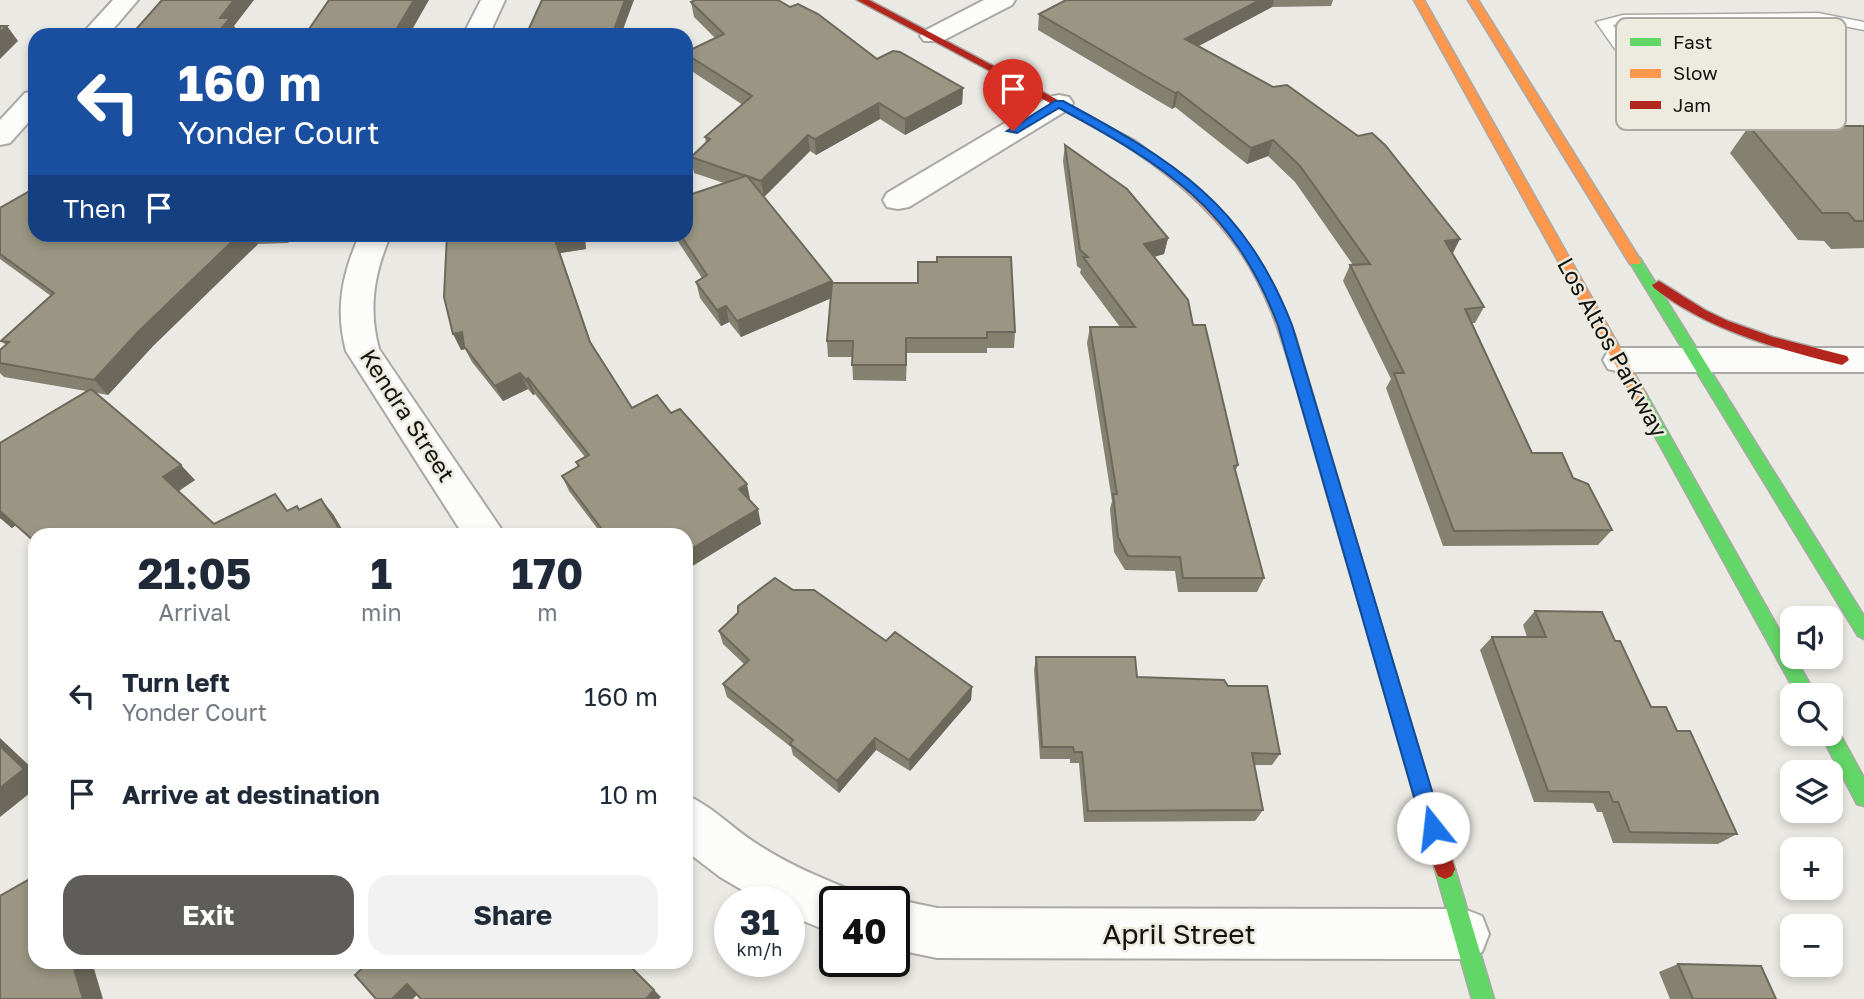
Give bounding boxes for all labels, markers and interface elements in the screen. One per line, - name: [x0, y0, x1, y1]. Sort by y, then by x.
- legend: [1616, 18, 1846, 130]
- text: Fast: [1673, 30, 1712, 53]
- text: 160 m: [178, 53, 321, 112]
- icon: left: [63, 56, 154, 147]
- pin: [983, 59, 1043, 131]
- text: Slow: [1673, 61, 1718, 84]
- icon: arrive: [994, 70, 1032, 108]
- text: Jam: [1673, 93, 1711, 116]
- text: Yonder Court: [178, 113, 380, 151]
- icon: arrive: [140, 189, 178, 227]
- text: Then: [63, 193, 126, 224]
- street label: Los Altos Parkway: [1552, 252, 1674, 442]
- street label: Kendra Street: [355, 343, 461, 487]
- text: 21:05: [138, 548, 251, 598]
- text: 1: [371, 548, 392, 598]
- text: 170: [511, 548, 583, 598]
- text: Arrival: [159, 598, 231, 626]
- text: min: [361, 598, 402, 626]
- text: m: [537, 598, 558, 626]
- map controls: [1780, 606, 1843, 977]
- button: sound: [1780, 606, 1843, 669]
- text: Turn left: [122, 667, 230, 698]
- icon: left: [63, 677, 101, 715]
- text: 160 m: [584, 681, 658, 712]
- button: search: [1780, 683, 1843, 746]
- text: Yonder Court: [122, 698, 267, 726]
- button: layers: [1780, 760, 1843, 823]
- icon: arrive: [63, 775, 101, 813]
- text: Arrive at destination: [122, 779, 380, 810]
- text: 10 m: [600, 779, 658, 810]
- position arrow: [1396, 791, 1470, 865]
- button: +: [1780, 837, 1843, 900]
- button: Exit: [63, 875, 354, 955]
- button: Share: [368, 875, 658, 955]
- speed limit sign: 40: [819, 886, 910, 977]
- text: 31: [740, 901, 779, 943]
- button: −: [1780, 914, 1843, 977]
- street label: April Street: [1102, 917, 1256, 950]
- text: km/h: [737, 938, 782, 960]

